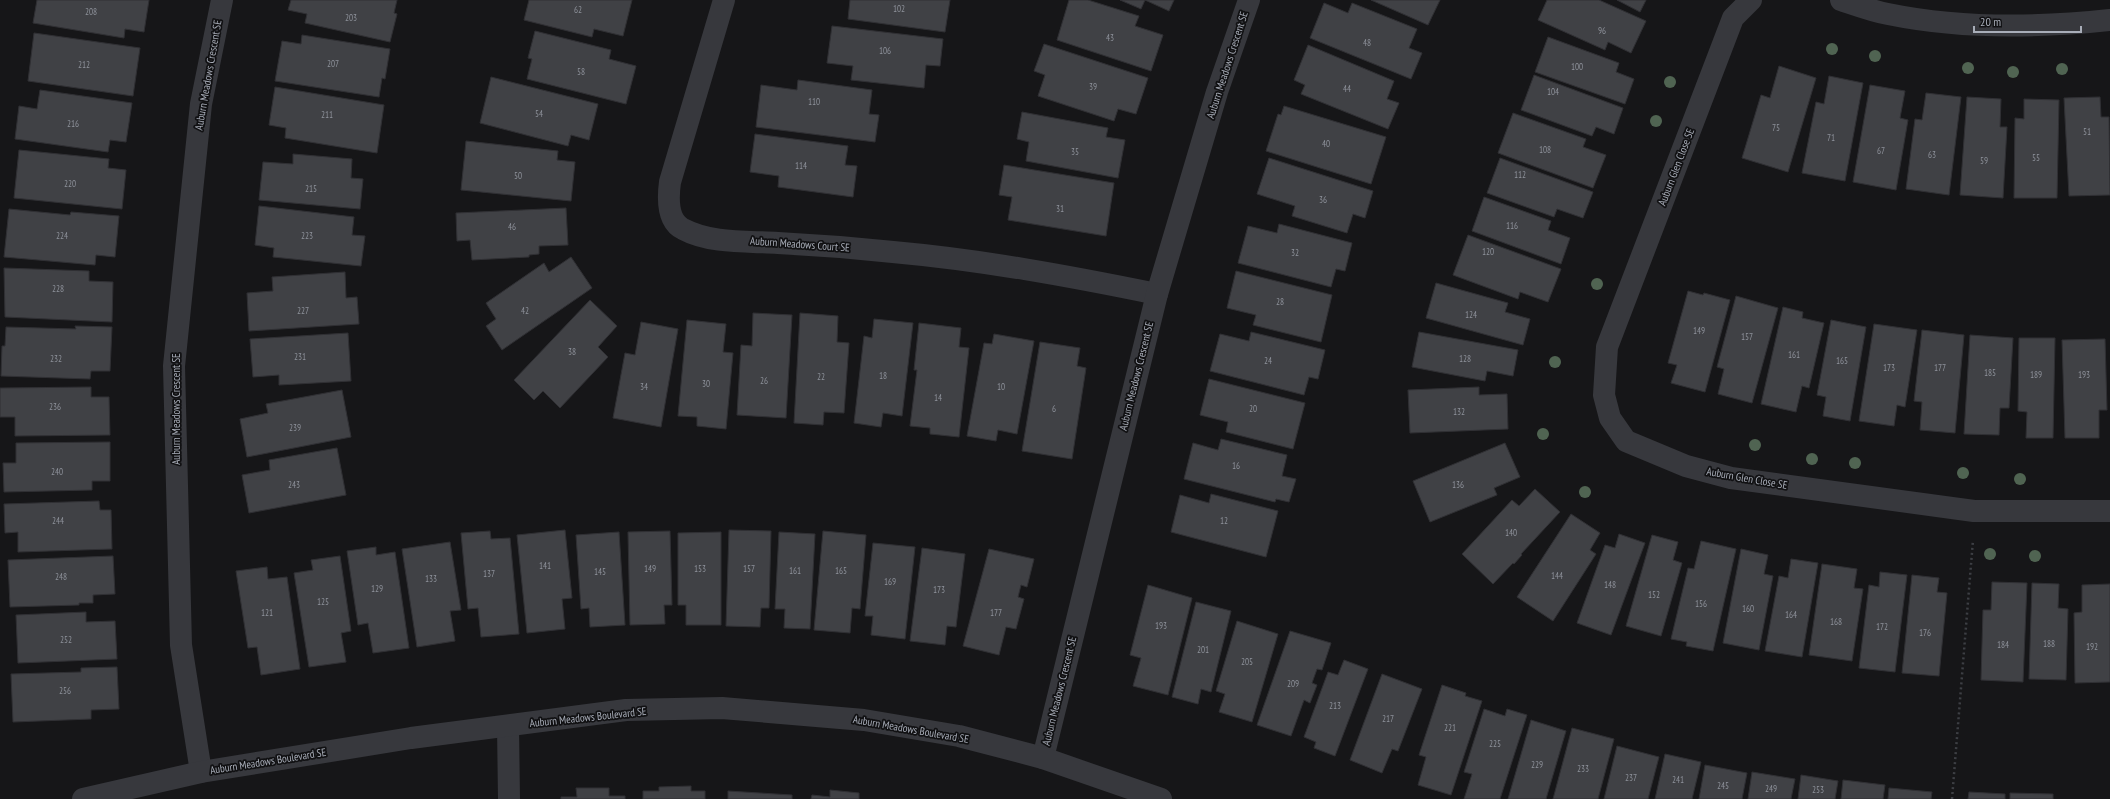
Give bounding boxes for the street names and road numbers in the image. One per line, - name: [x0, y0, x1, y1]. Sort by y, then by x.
- street label: Auburn Meadows Crescent SE: [1203, 9, 1251, 120]
- street label: Auburn Meadows Crescent SE: [191, 19, 225, 131]
- street label: Auburn Glen Close SE: [1655, 126, 1697, 208]
- street label: Auburn Meadows Court SE: [750, 234, 851, 254]
- street label: Auburn Meadows Crescent SE: [1116, 320, 1156, 432]
- street label: Auburn Meadows Crescent SE: [169, 353, 183, 465]
- street label: Auburn Glen Close SE: [1706, 464, 1789, 492]
- street label: Auburn Meadows Crescent SE: [1039, 635, 1079, 747]
- street label: Auburn Meadows Boulevard SE: [529, 704, 647, 730]
- street label: Auburn Meadows Boulevard SE: [852, 712, 970, 746]
- street label: Auburn Meadows Boulevard SE: [209, 745, 327, 777]

